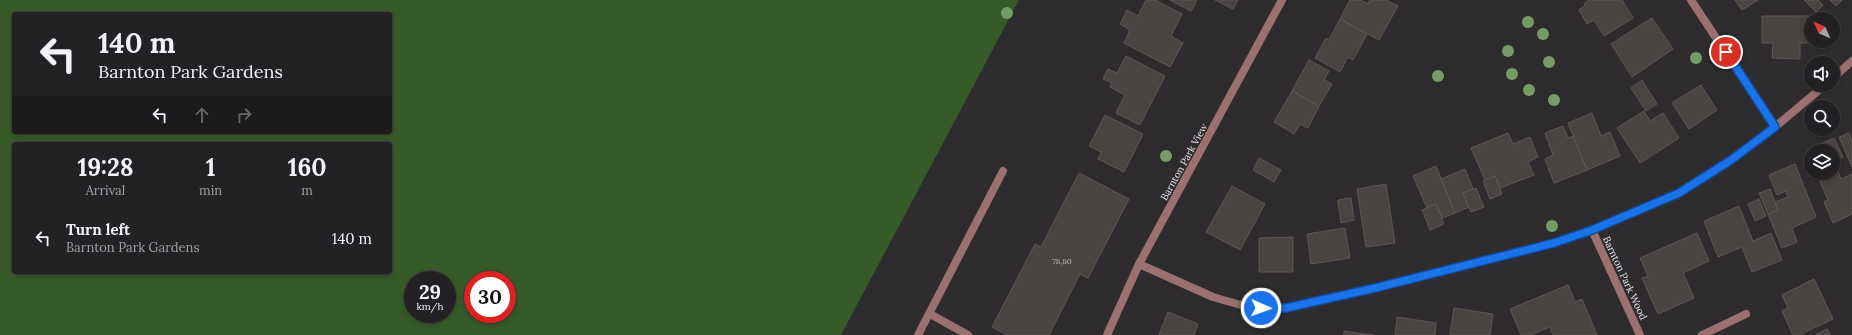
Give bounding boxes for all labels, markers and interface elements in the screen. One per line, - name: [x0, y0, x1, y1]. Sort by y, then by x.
- north arrow: [1804, 12, 1840, 48]
- map controls: [1804, 12, 1840, 180]
- text: 140 m: [98, 25, 176, 61]
- icon: left: [32, 28, 84, 80]
- pin: [1709, 35, 1743, 69]
- icon: arrive: [1715, 41, 1737, 63]
- button: sound: [1804, 56, 1840, 92]
- text: Barnton Park Gardens: [98, 60, 283, 83]
- button: search: [1804, 100, 1840, 136]
- icon: left: [149, 104, 171, 126]
- icon: ahead: [191, 104, 213, 126]
- icon: right: [233, 104, 255, 126]
- street label: Barnton Park View: [1157, 121, 1211, 203]
- button: layers: [1804, 144, 1840, 180]
- text: 19:28: [77, 152, 134, 183]
- text: 1: [206, 152, 215, 183]
- text: 160: [288, 152, 326, 183]
- text: Arrival: [86, 182, 125, 199]
- text: min: [199, 182, 222, 199]
- text: m: [301, 182, 313, 199]
- text: Turn left: [66, 220, 130, 239]
- icon: left: [32, 227, 54, 249]
- text: 140 m: [332, 229, 372, 248]
- street label: Barnton Park Wood: [1600, 234, 1650, 322]
- text: Barnton Park Gardens: [66, 239, 199, 256]
- house number: 78,80: [1052, 256, 1072, 266]
- speed limit sign: 30: [464, 271, 516, 323]
- text: 29: [419, 279, 441, 304]
- position arrow: [1240, 287, 1282, 329]
- text: km/h: [416, 300, 444, 313]

